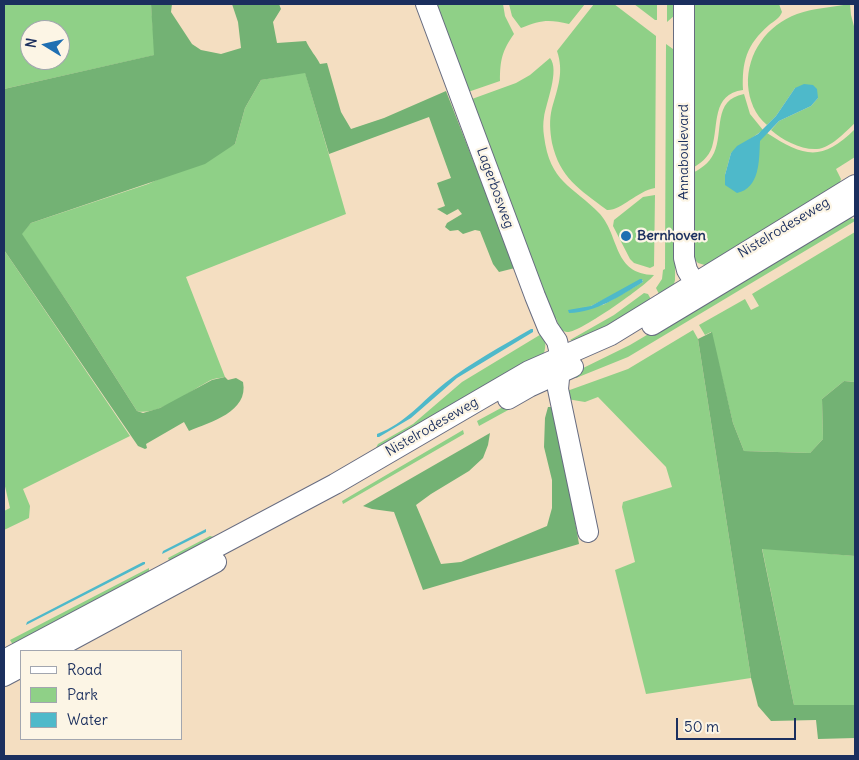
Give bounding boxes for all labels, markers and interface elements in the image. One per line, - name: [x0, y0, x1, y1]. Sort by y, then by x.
- north arrow: [20, 20, 70, 70]
- text: N: [22, 37, 41, 49]
- street label: Annaboulevard: [676, 104, 692, 200]
- street label: Lagerbosweg: [473, 145, 517, 231]
- street label: Nistelrodeseweg: [735, 194, 833, 262]
- place label: Bernhoven: [637, 228, 706, 244]
- marker: Bernhoven: [619, 229, 633, 243]
- street label: Nistelrodeseweg: [383, 394, 481, 460]
- legend: [20, 650, 182, 740]
- text: Road: [67, 660, 102, 679]
- text: Park: [67, 685, 98, 704]
- scale bar: [679, 708, 799, 740]
- text: Water: [67, 710, 108, 729]
- text: 50 m: [684, 717, 719, 736]

